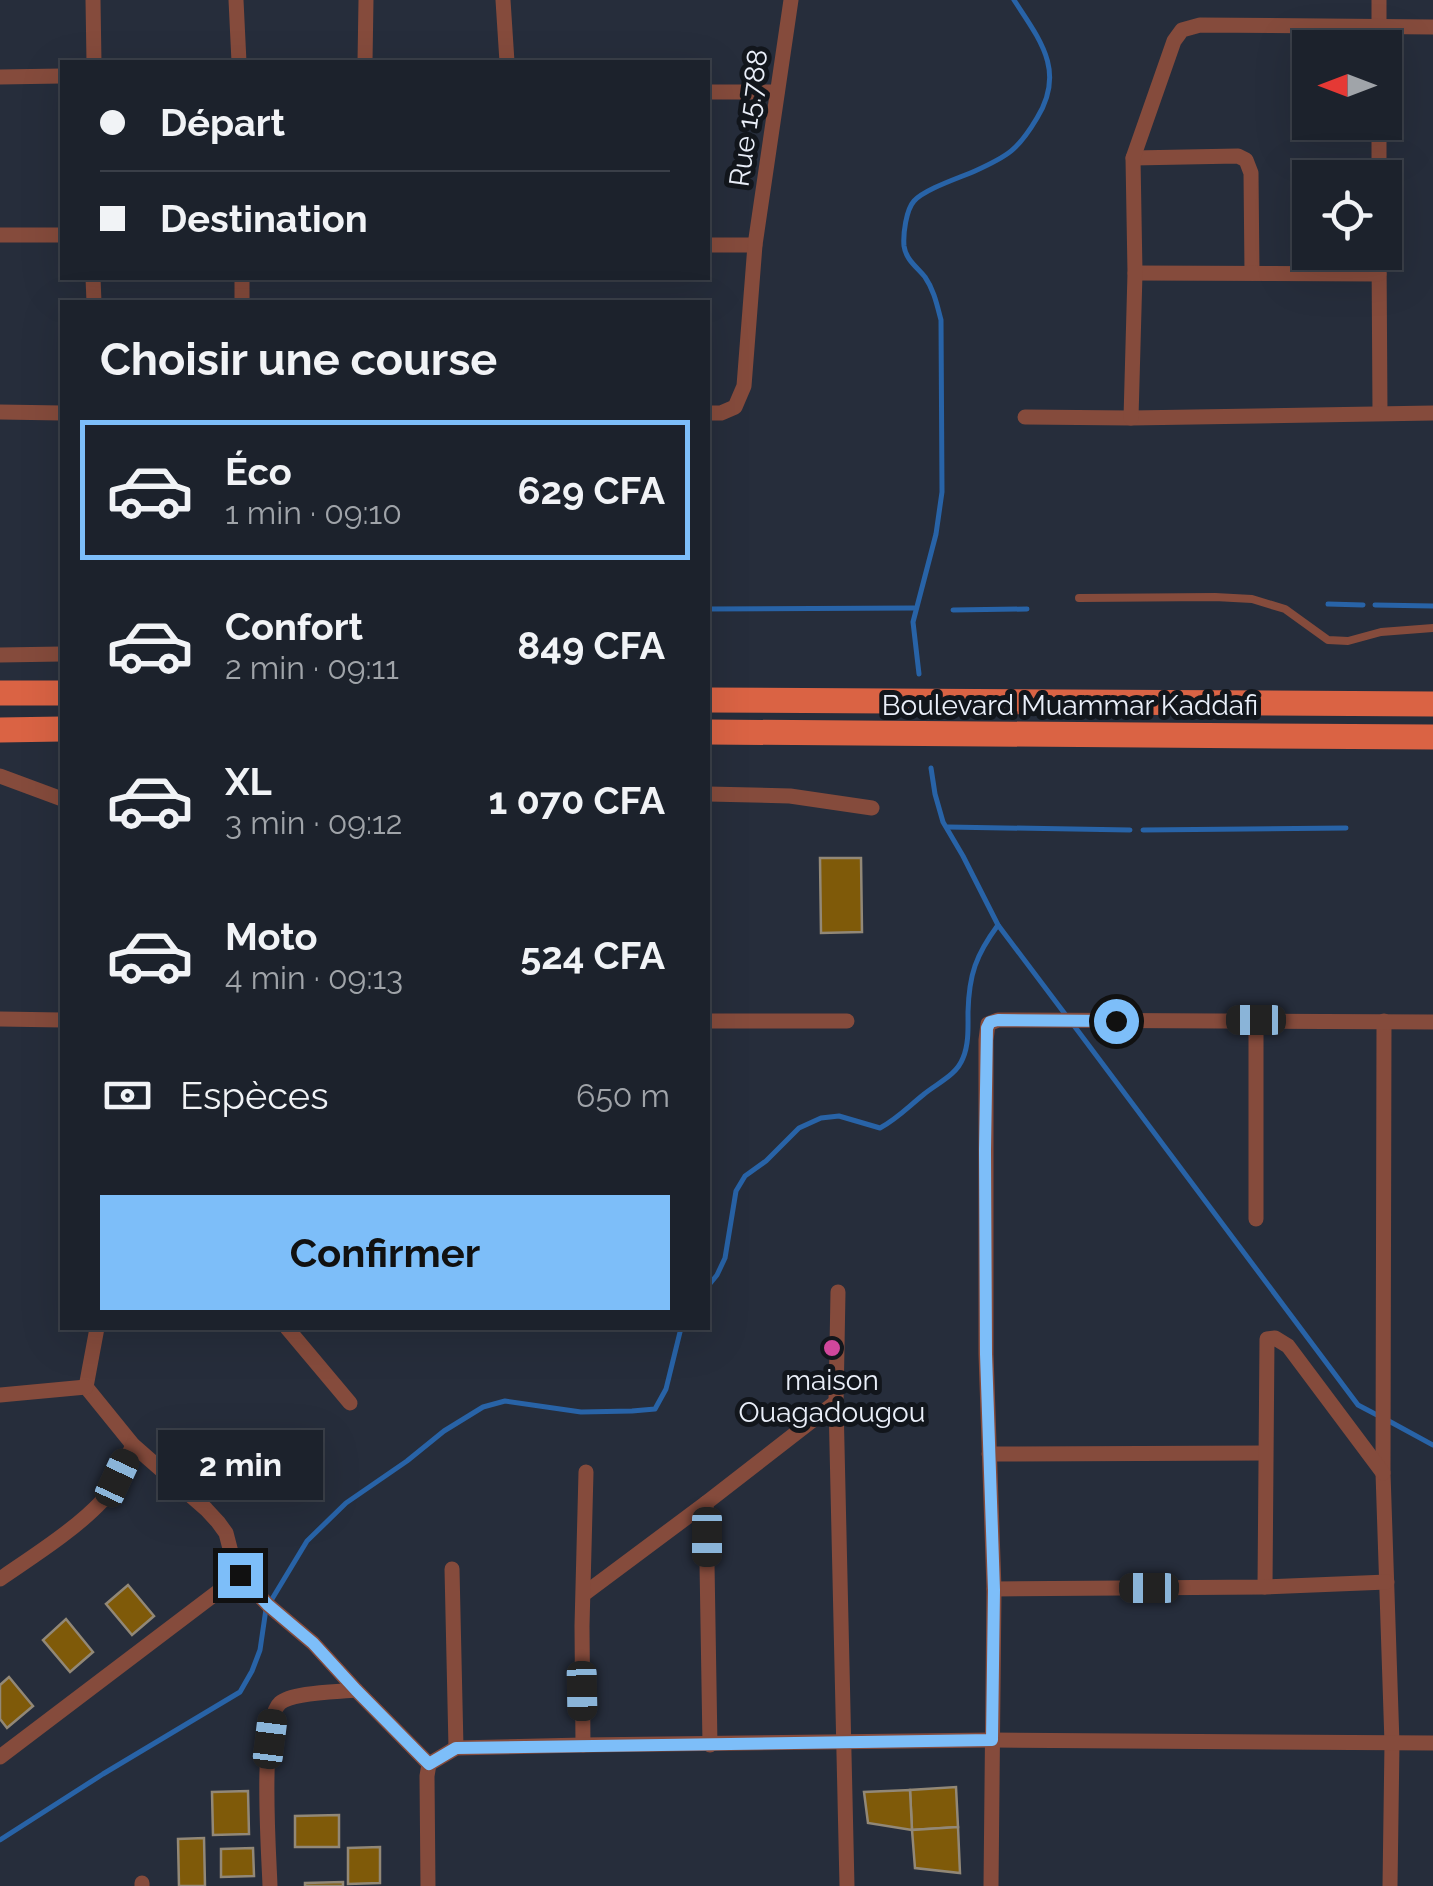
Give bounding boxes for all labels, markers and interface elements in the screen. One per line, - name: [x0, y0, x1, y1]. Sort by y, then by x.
- north arrow: [1292, 30, 1402, 140]
- map controls: [1292, 30, 1402, 270]
- street label: Rue 15.788: [723, 47, 774, 189]
- text: Départ: [160, 100, 285, 145]
- button: locate: [1292, 160, 1402, 270]
- text: Destination: [160, 196, 368, 241]
- text: Choisir une course: [100, 333, 497, 386]
- icon: car: [105, 445, 195, 535]
- text: Éco: [225, 449, 292, 494]
- text: 629 CFA: [518, 468, 665, 513]
- text: 1 min · 09:10: [225, 494, 402, 531]
- icon: car: [105, 600, 195, 690]
- text: Confort: [225, 604, 363, 649]
- text: 849 CFA: [517, 623, 665, 668]
- text: 2 min · 09:11: [225, 649, 399, 686]
- street label: Boulevard Muammar Kaddafi: [882, 689, 1258, 722]
- icon: car: [105, 755, 195, 845]
- text: XL: [225, 759, 272, 804]
- text: 1 070 CFA: [489, 778, 665, 823]
- text: 3 min · 09:12: [225, 804, 402, 841]
- icon: car: [105, 910, 195, 1000]
- text: Moto: [225, 914, 318, 959]
- text: 524 CFA: [520, 933, 665, 978]
- text: 4 min · 09:13: [225, 959, 403, 996]
- route start: [1094, 999, 1139, 1044]
- car: [1226, 1005, 1286, 1035]
- icon: cash: [100, 1068, 155, 1123]
- text: Espèces: [180, 1073, 329, 1118]
- text: 650 m: [576, 1077, 670, 1114]
- button: Confirmer: [100, 1195, 670, 1310]
- marker: maison Ouagadougou: [821, 1337, 843, 1359]
- place label: maison Ouagadougou: [739, 1364, 925, 1429]
- callout: 2 min: [158, 1430, 322, 1500]
- car: [91, 1444, 143, 1512]
- text: 2 min: [199, 1446, 282, 1483]
- car: [692, 1507, 722, 1567]
- route end: [218, 1553, 263, 1598]
- car: [1119, 1573, 1179, 1603]
- car: [566, 1661, 598, 1721]
- car: [251, 1707, 289, 1771]

